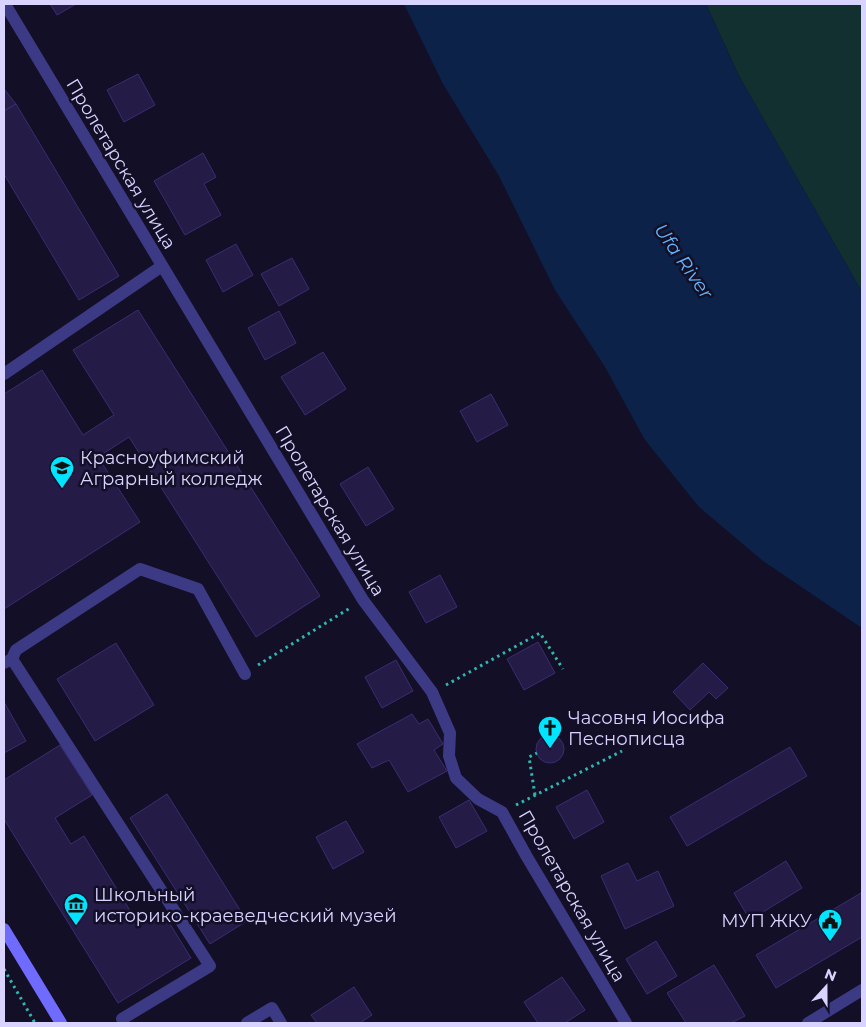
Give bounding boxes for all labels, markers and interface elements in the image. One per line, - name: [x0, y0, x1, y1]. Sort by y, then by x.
- street label: Пролетарская улица: [61, 75, 181, 253]
- water label: Ufa River: [649, 219, 718, 304]
- street label: Пролетарская улица: [270, 422, 390, 600]
- place label: Красноуфимский Аграрный колледж: [80, 447, 262, 490]
- school or university icon: Красноуфимский Аграрный колледж: [49, 455, 75, 489]
- place label: Часовня Иосифа Песнописца: [568, 707, 725, 750]
- church icon: Часовня Иосифа Песнописца: [537, 715, 563, 749]
- street label: Пролетарская улица: [514, 806, 630, 986]
- place label: Школьный историко-краеведческий музей: [94, 884, 397, 927]
- museum icon: Школьный историко-краеведческий музей: [63, 892, 89, 926]
- public building icon: МУП ЖКУ: [817, 908, 843, 942]
- place label: МУП ЖКУ: [721, 910, 813, 932]
- north arrow: [801, 962, 851, 1012]
- text: N: [822, 964, 839, 985]

